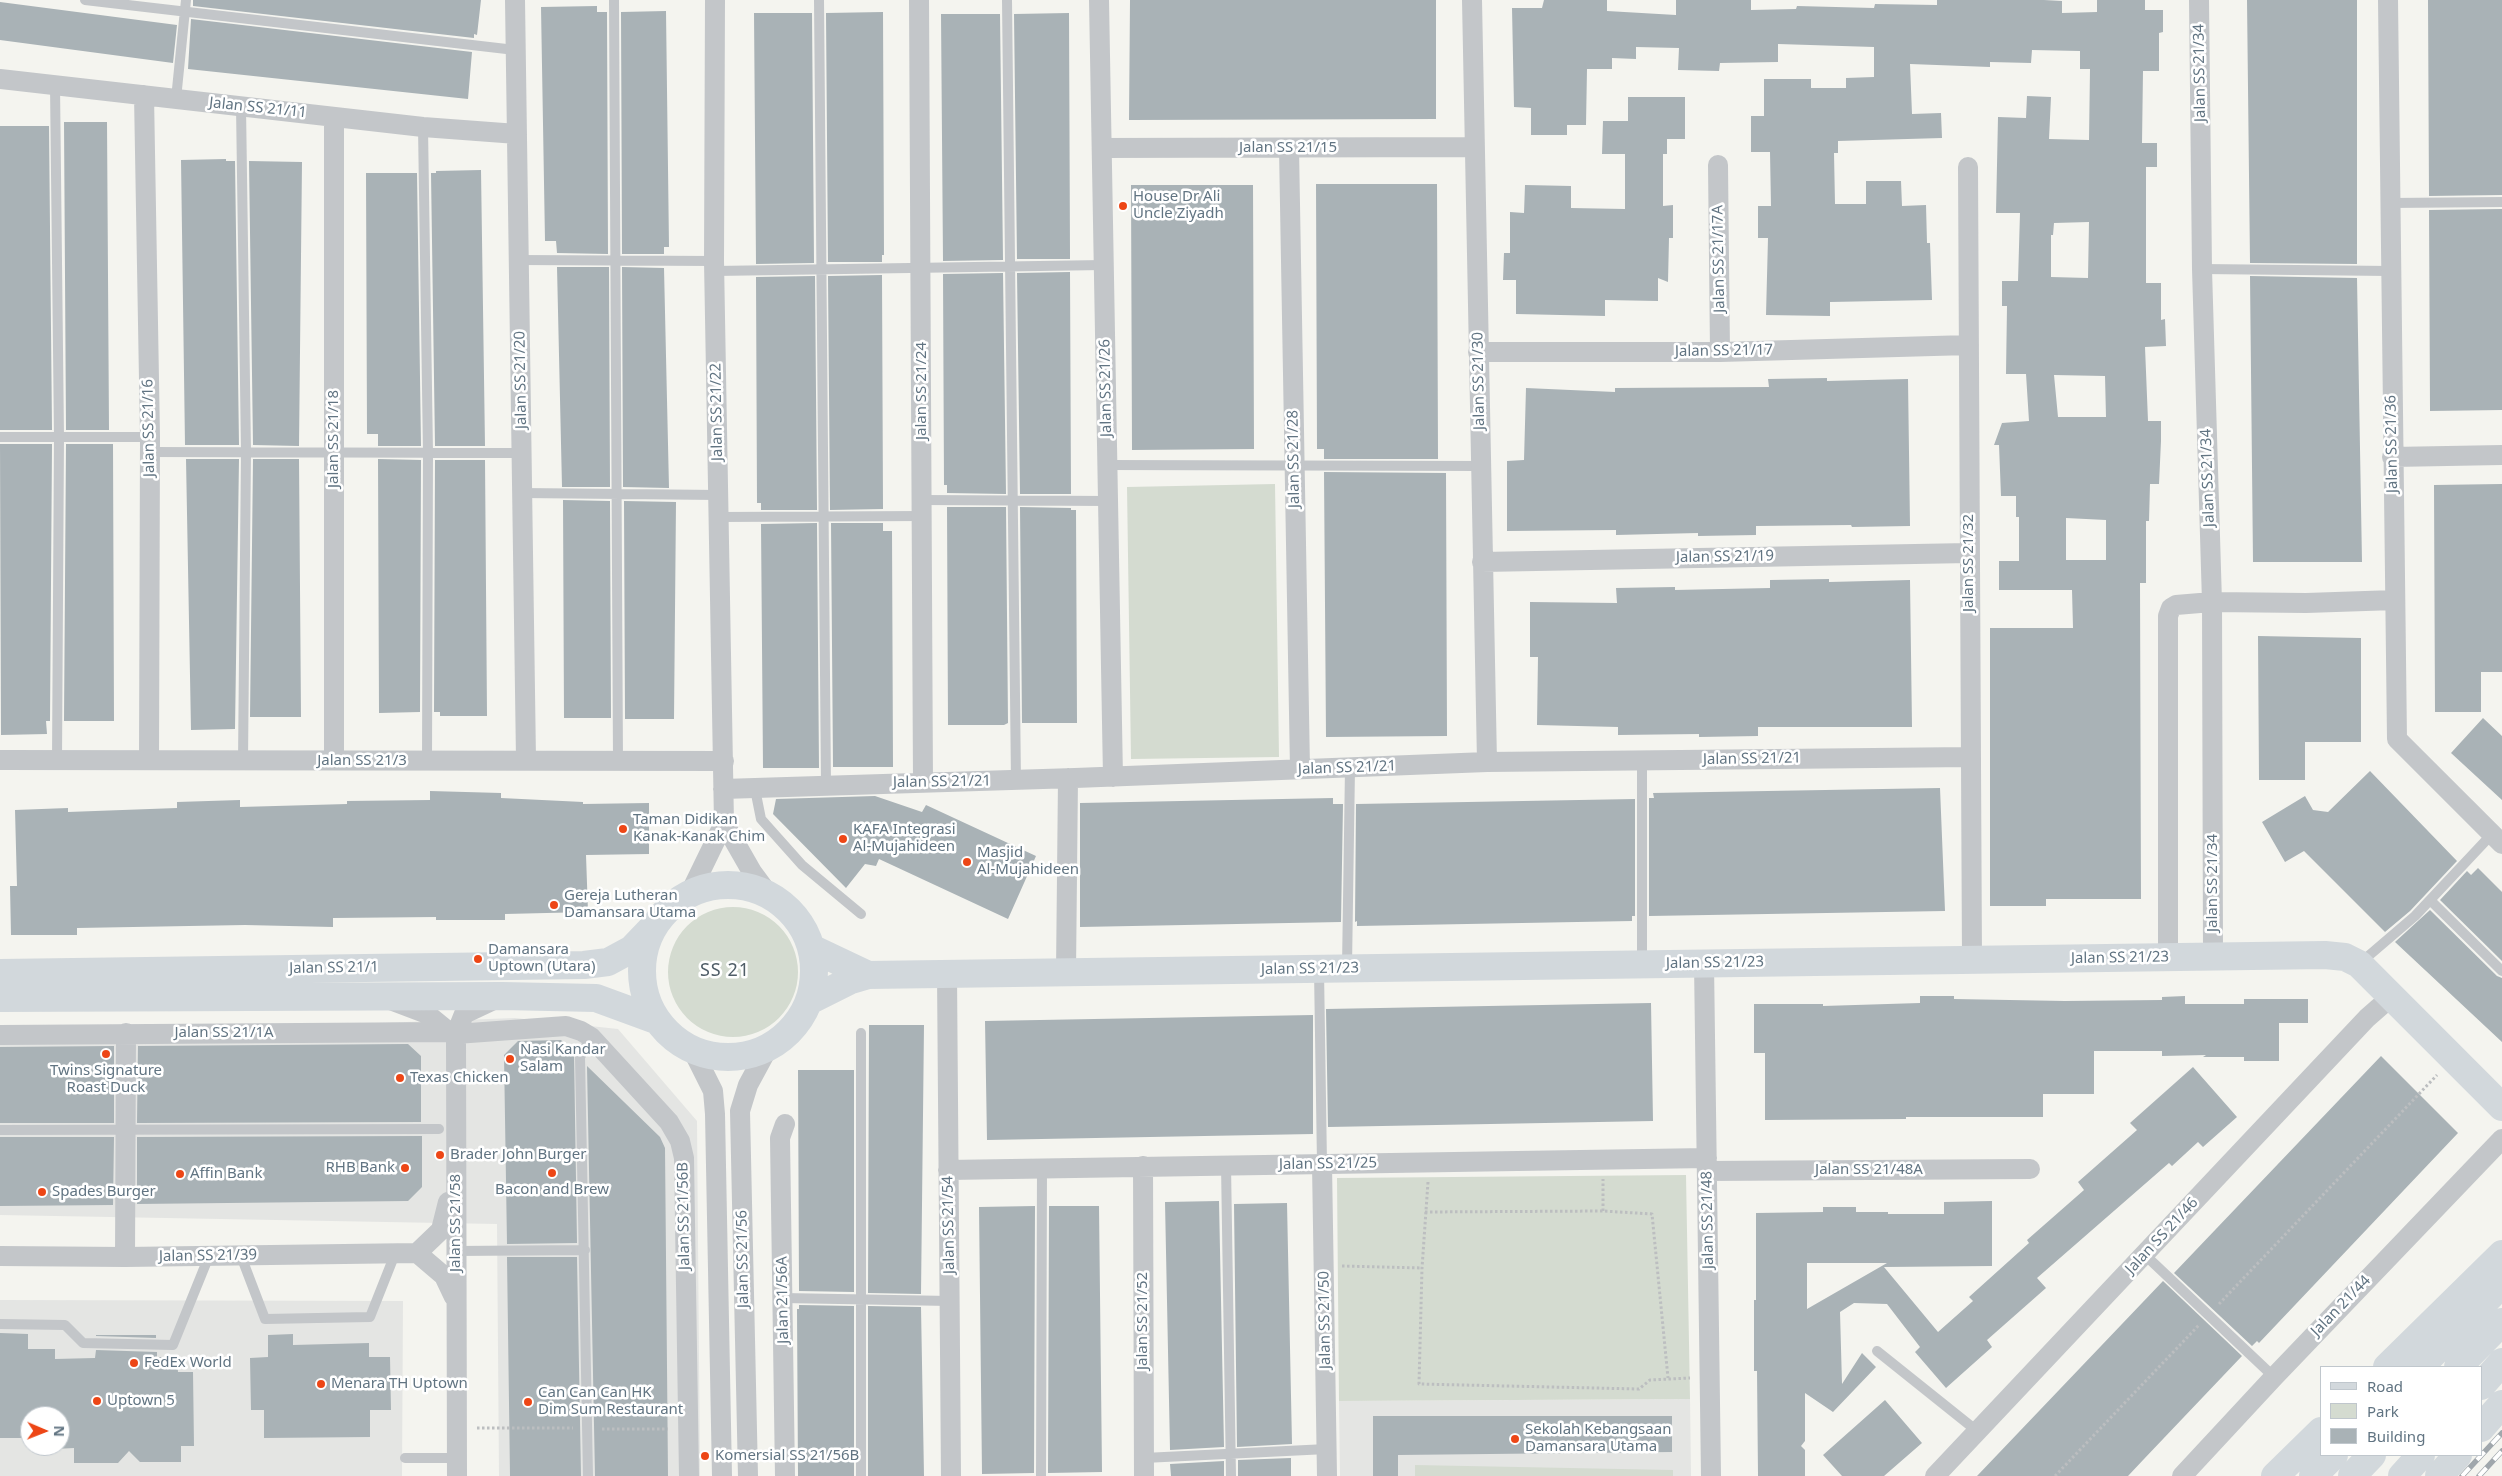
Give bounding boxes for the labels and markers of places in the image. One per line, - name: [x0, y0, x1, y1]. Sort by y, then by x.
- place label: House Dr Ali Uncle Ziyadh: [1133, 188, 1224, 223]
- marker: House Dr Ali Uncle Ziyadh: [1117, 200, 1129, 212]
- place label: Taman Didikan Kanak-Kanak Chim: [633, 811, 765, 846]
- place label: KAFA Integrasi Al-Mujahideen: [853, 821, 956, 856]
- marker: Taman Didikan Kanak-Kanak Chim: [617, 823, 629, 835]
- marker: KAFA Integrasi Al-Mujahideen: [837, 833, 849, 845]
- place label: Masjid Al-Mujahideen: [977, 844, 1079, 879]
- marker: Masjid Al-Mujahideen: [961, 856, 973, 868]
- place label: Gereja Lutheran Damansara Utama: [564, 887, 696, 922]
- marker: Gereja Lutheran Damansara Utama: [548, 899, 560, 911]
- place label: Damansara Uptown (Utara): [488, 941, 595, 976]
- marker: Damansara Uptown (Utara): [472, 953, 484, 965]
- place label: Nasi Kandar Salam: [520, 1041, 606, 1076]
- marker: Twins Signature Roast Duck: [100, 1048, 112, 1060]
- marker: Nasi Kandar Salam: [504, 1053, 516, 1065]
- place label: Twins Signature Roast Duck: [50, 1062, 162, 1097]
- place label: Texas Chicken: [410, 1069, 508, 1087]
- marker: Texas Chicken: [394, 1072, 406, 1084]
- place label: Brader John Burger: [450, 1146, 586, 1164]
- marker: Brader John Burger: [434, 1149, 446, 1161]
- place label: RHB Bank: [325, 1159, 395, 1177]
- marker: RHB Bank: [399, 1162, 411, 1174]
- place label: Affin Bank: [190, 1165, 262, 1183]
- marker: Bacon and Brew: [546, 1167, 558, 1179]
- marker: Affin Bank: [174, 1168, 186, 1180]
- place label: Bacon and Brew: [495, 1181, 609, 1199]
- place label: Spades Burger: [52, 1183, 156, 1201]
- marker: Spades Burger: [36, 1186, 48, 1198]
- place label: FedEx World: [144, 1354, 232, 1372]
- marker: FedEx World: [128, 1357, 140, 1369]
- place label: Menara TH Uptown: [331, 1375, 468, 1393]
- marker: Menara TH Uptown: [315, 1378, 327, 1390]
- place label: Can Can Can HK Dim Sum Restaurant: [538, 1384, 683, 1419]
- place label: Uptown 5: [107, 1392, 175, 1410]
- marker: Uptown 5: [91, 1395, 103, 1407]
- marker: Can Can Can HK Dim Sum Restaurant: [522, 1396, 534, 1408]
- place label: Sekolah Kebangsaan Damansara Utama: [1525, 1421, 1671, 1456]
- marker: Sekolah Kebangsaan Damansara Utama: [1509, 1433, 1521, 1445]
- place label: Komersial SS 21/56B: [715, 1447, 859, 1465]
- marker: Komersial SS 21/56B: [699, 1450, 711, 1462]

